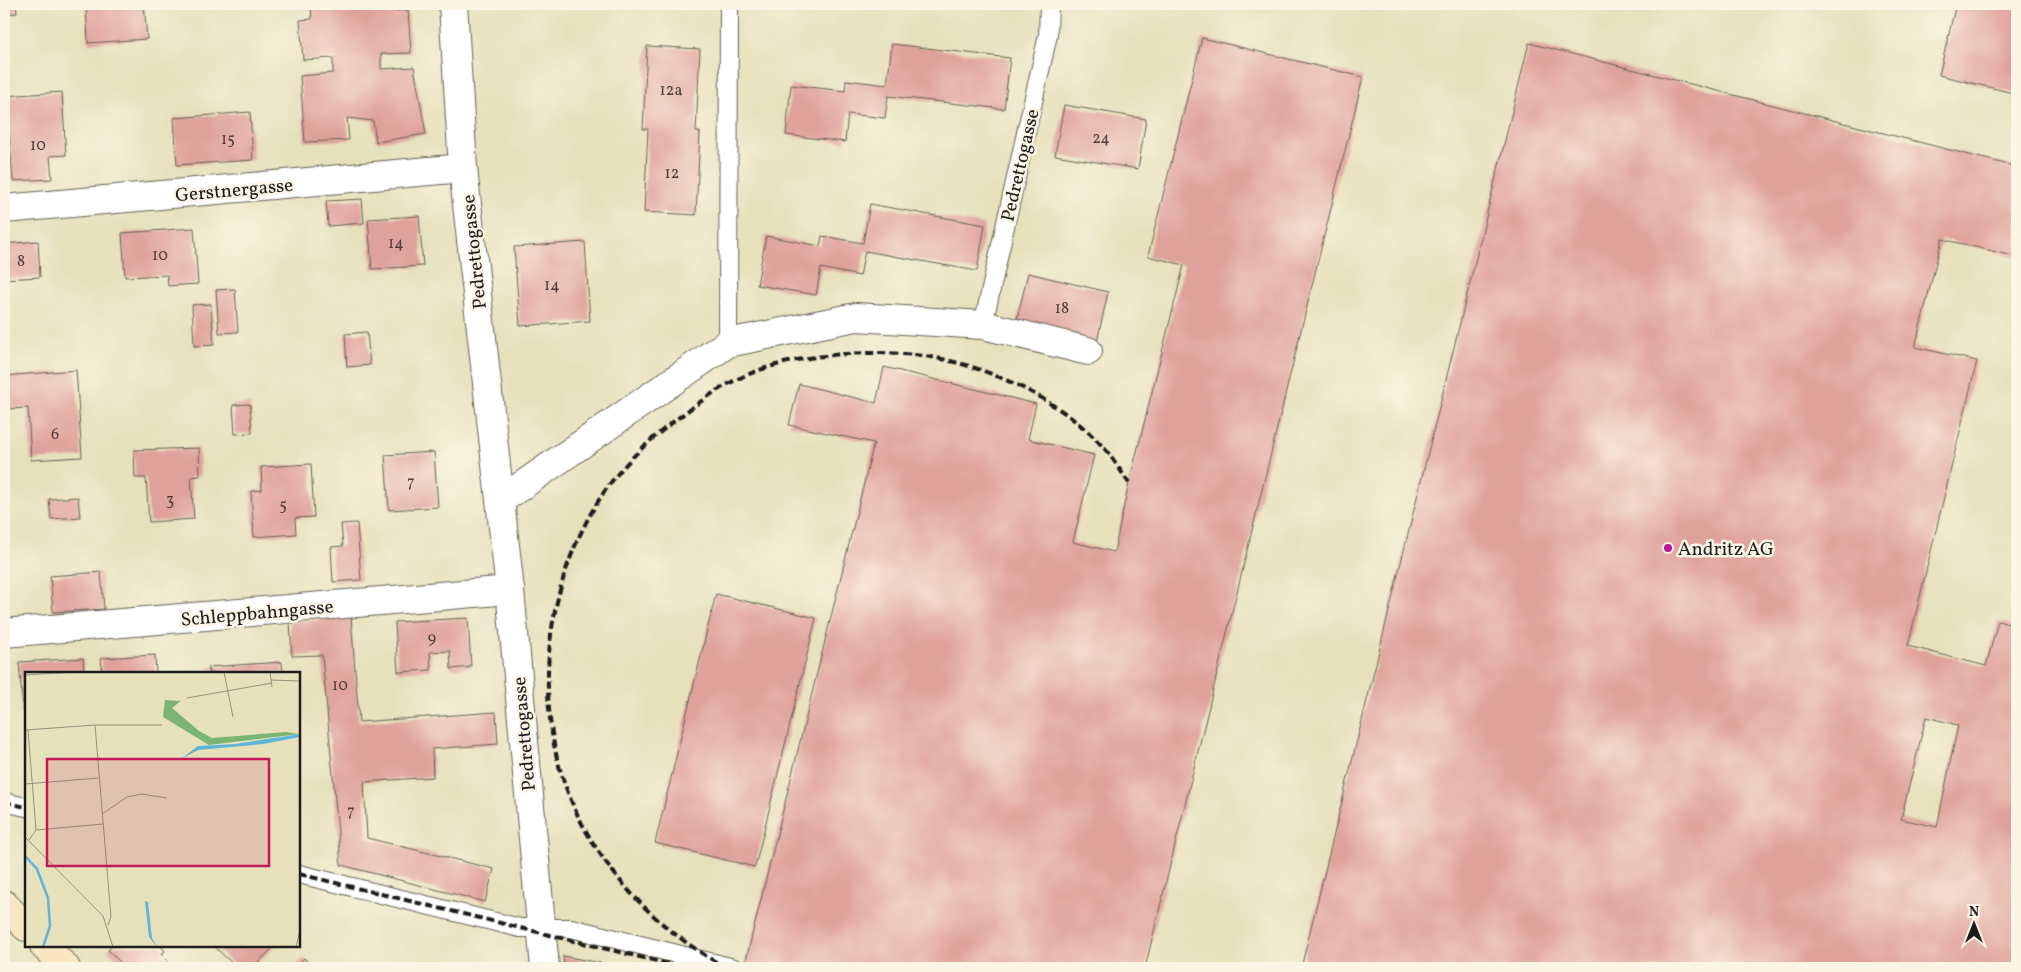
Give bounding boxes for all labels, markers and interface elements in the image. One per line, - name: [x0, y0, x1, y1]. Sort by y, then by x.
- house number: 12a: [660, 80, 682, 102]
- street label: Pedrettogasse: [995, 107, 1047, 224]
- house number: 24: [1092, 128, 1110, 150]
- house number: 15: [221, 129, 235, 151]
- house number: 10: [30, 135, 46, 157]
- house number: 12: [665, 163, 679, 185]
- street label: Gerstnergasse: [174, 173, 294, 209]
- street label: Pedrettogasse: [456, 193, 494, 310]
- house number: 14: [388, 233, 404, 255]
- house number: 10: [152, 245, 168, 267]
- house number: 8: [17, 251, 25, 273]
- house number: 14: [544, 275, 560, 297]
- house number: 18: [1055, 298, 1069, 320]
- house number: 6: [51, 424, 59, 446]
- house number: 7: [407, 472, 415, 494]
- house number: 3: [166, 490, 174, 512]
- house number: 5: [279, 495, 287, 517]
- place label: Andritz AG: [1678, 537, 1774, 563]
- marker: Andritz AG: [1662, 542, 1674, 554]
- street label: Schleppbahngasse: [180, 594, 335, 634]
- house number: 9: [428, 628, 436, 650]
- inset map: [25, 672, 300, 947]
- house number: 10: [332, 675, 348, 697]
- street label: Pedrettogasse: [507, 675, 543, 792]
- house number: 7: [347, 801, 355, 823]
- north arrow: [1948, 900, 1998, 950]
- text: N: [1969, 903, 1979, 922]

